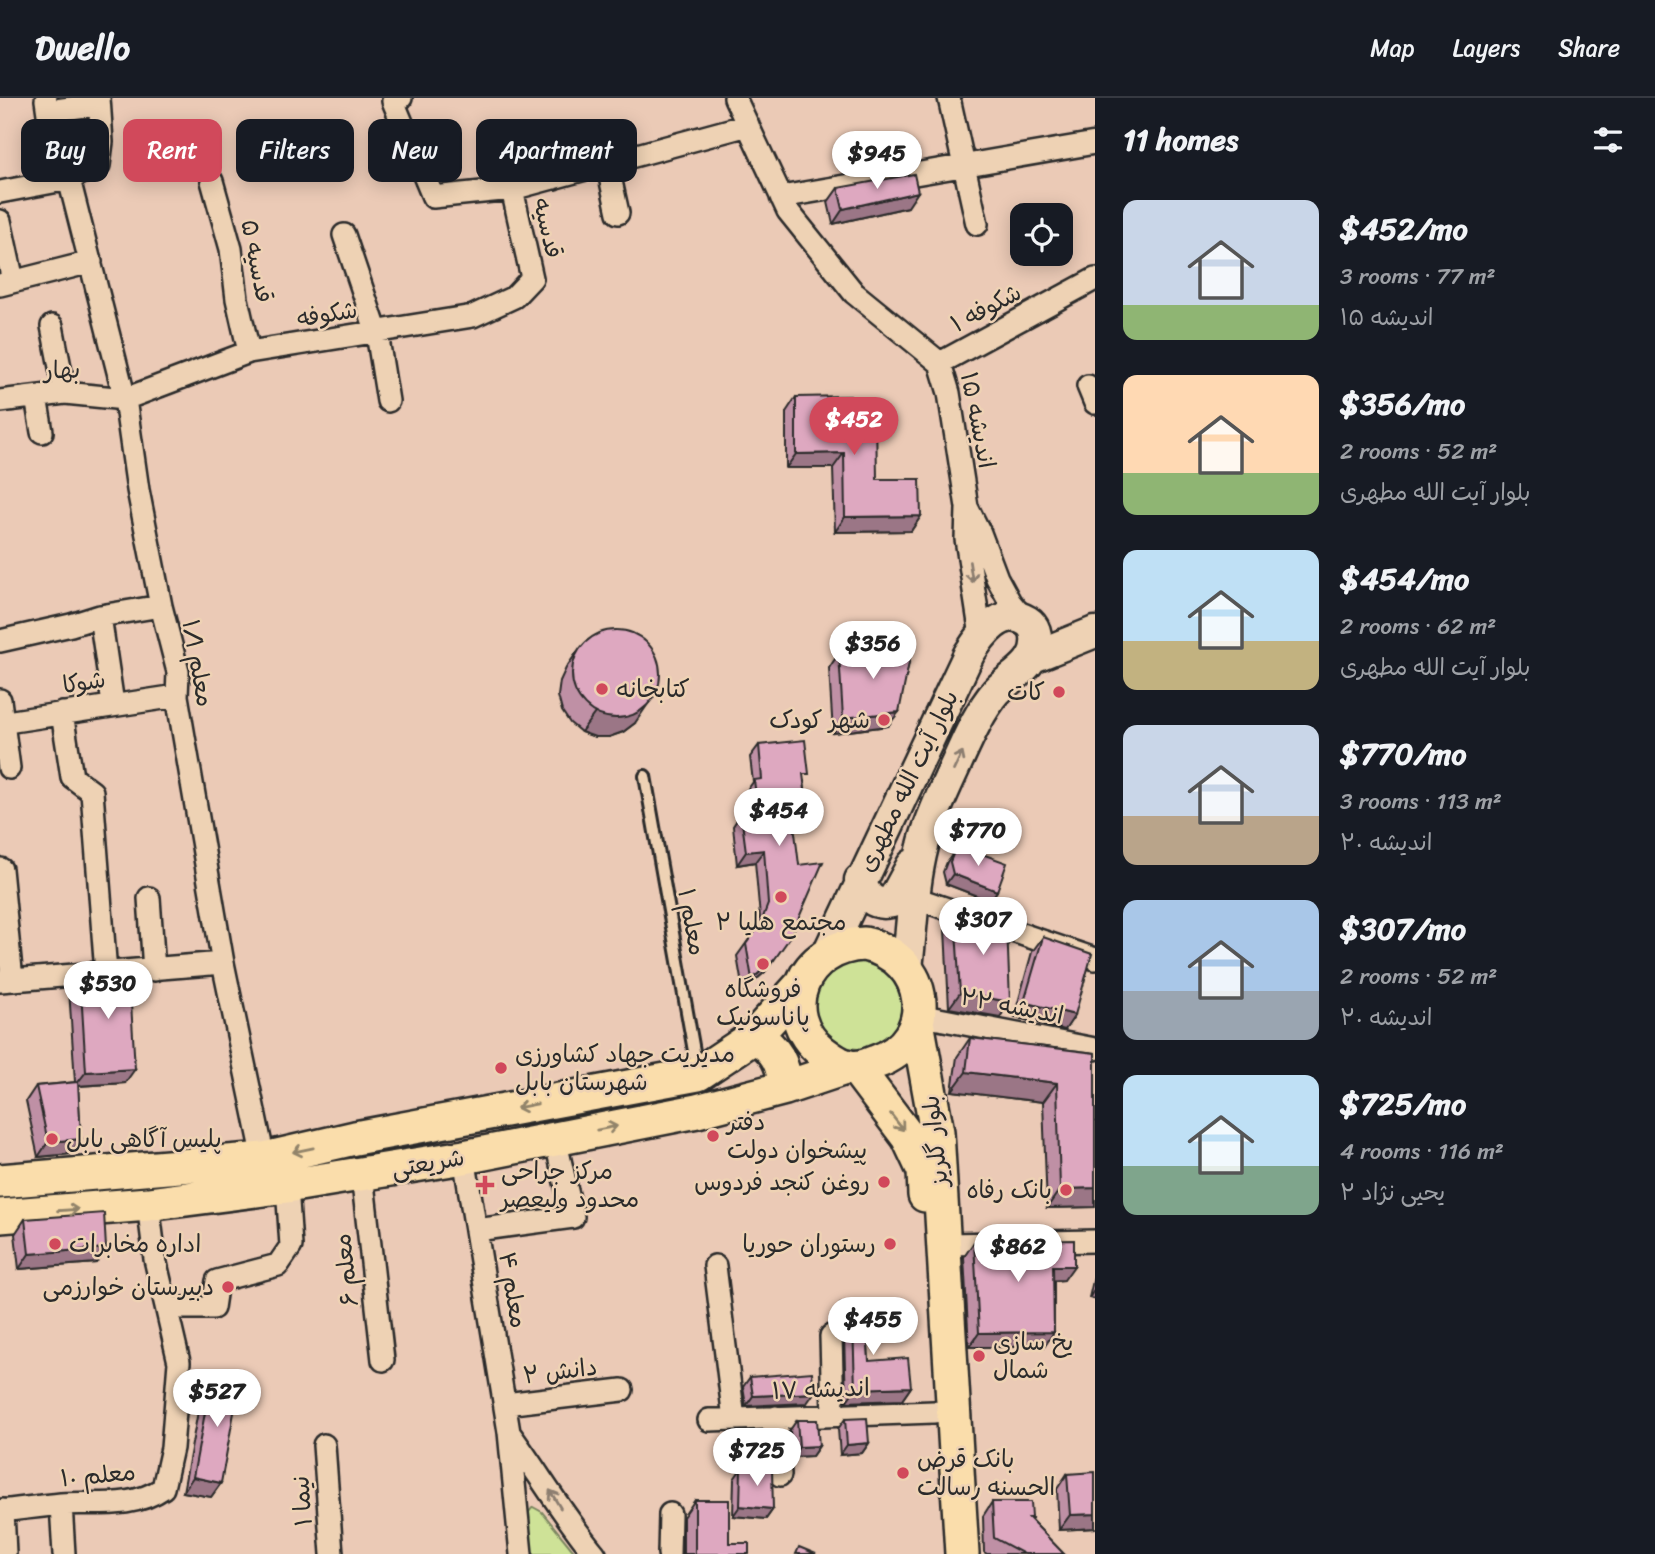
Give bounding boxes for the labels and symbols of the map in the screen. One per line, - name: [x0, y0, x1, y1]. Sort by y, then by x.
- pin: $945: [836, 132, 918, 191]
- street label: قدسیه: [521, 194, 575, 262]
- street label: قدسیه ۵: [228, 216, 286, 306]
- street label: شکوفه ۱: [943, 272, 1029, 344]
- street label: شکوفه: [294, 288, 360, 340]
- street label: بهار: [41, 349, 81, 391]
- street label: اندیشه ۱۵: [948, 368, 1008, 472]
- pin: $452: [813, 398, 895, 457]
- one-way arrow: [965, 560, 978, 583]
- street label: معلم ۱/۱: [170, 616, 226, 710]
- pin: $356: [832, 622, 914, 681]
- street label: شوکا: [59, 658, 109, 706]
- place label: کتابخانه: [616, 668, 690, 710]
- place label: کات: [1007, 671, 1045, 713]
- marker: کتابخانه: [594, 681, 610, 697]
- street label: بلوار آیت الله مطهری: [846, 683, 970, 879]
- marker: کات: [1051, 684, 1067, 700]
- place label: شهر کودک: [769, 699, 870, 741]
- marker: شهر کودک: [876, 712, 892, 728]
- one-way arrow: [952, 751, 965, 772]
- pin: $454: [738, 788, 820, 848]
- pin: $770: [937, 808, 1019, 868]
- street label: معلم ۱: [665, 885, 719, 959]
- marker: مجتمع هلیا ۲: [773, 889, 789, 905]
- pin: $307: [942, 898, 1024, 957]
- place label: مجتمع هلیا ۲: [716, 901, 846, 943]
- marker: فروشگاه پاناسونیک: [755, 956, 771, 972]
- pin: $530: [67, 962, 149, 1021]
- place label: فروشگاه پاناسونیک: [716, 968, 810, 1038]
- street label: اندیشه ۲۲: [957, 975, 1067, 1037]
- place label: مدیریت جهاد کشاورزی شهرستان بابل: [515, 1033, 735, 1103]
- marker: مدیریت جهاد کشاورزی شهرستان بابل: [493, 1060, 509, 1076]
- street label: بلوار گلریز: [909, 1093, 961, 1191]
- one-way arrow: [516, 1100, 539, 1114]
- place label: دفتر پیشخوان دولت: [725, 1101, 867, 1171]
- one-way arrow: [889, 1112, 904, 1131]
- place label: پلیس آگاهی بابل: [66, 1118, 222, 1160]
- one-way arrow: [595, 1121, 618, 1135]
- marker: دفتر پیشخوان دولت: [705, 1128, 721, 1144]
- marker: پلیس آگاهی بابل: [44, 1131, 60, 1147]
- street label: شریعتی: [388, 1136, 468, 1190]
- one-way arrow: [292, 1144, 315, 1157]
- place label: مرکز جراحی محدود ولیعصر: [499, 1150, 639, 1220]
- place label: روغن کنجد فردوس: [694, 1161, 870, 1203]
- place label: بانک رفاه: [966, 1169, 1052, 1211]
- marker: روغن کنجد فردوس: [876, 1174, 892, 1190]
- marker: مرکز جراحی محدود ولیعصر: [475, 1175, 495, 1195]
- marker: بانک رفاه: [1058, 1182, 1074, 1198]
- one-way arrow: [56, 1203, 79, 1216]
- place label: اداره مخابرات: [69, 1223, 201, 1265]
- place label: رستوران حوریا: [742, 1223, 876, 1265]
- pin: $862: [977, 1224, 1059, 1284]
- street label: معلم ۶: [321, 1231, 371, 1309]
- marker: اداره مخابرات: [47, 1236, 63, 1252]
- marker: رستوران حوریا: [882, 1236, 898, 1252]
- street label: معلم ۴: [486, 1249, 540, 1331]
- place label: دبیرستان خوارزمی: [43, 1266, 214, 1308]
- marker: دبیرستان خوارزمی: [220, 1279, 236, 1295]
- pin: $455: [832, 1298, 914, 1357]
- place label: یخ سازی شمال: [993, 1321, 1074, 1391]
- street label: دانش ۲: [520, 1346, 600, 1396]
- marker: یخ سازی شمال: [971, 1348, 987, 1364]
- street label: اندیشه ۱۷: [771, 1366, 871, 1412]
- pin: $527: [176, 1370, 258, 1429]
- pin: $725: [716, 1428, 798, 1488]
- place label: بانک قرض الحسنه رسالت: [917, 1438, 1055, 1508]
- street label: معلم ۱۰: [59, 1451, 137, 1499]
- marker: بانک قرض الحسنه رسالت: [895, 1465, 911, 1481]
- street label: نیما ۱: [279, 1474, 325, 1528]
- one-way arrow: [548, 1490, 562, 1510]

